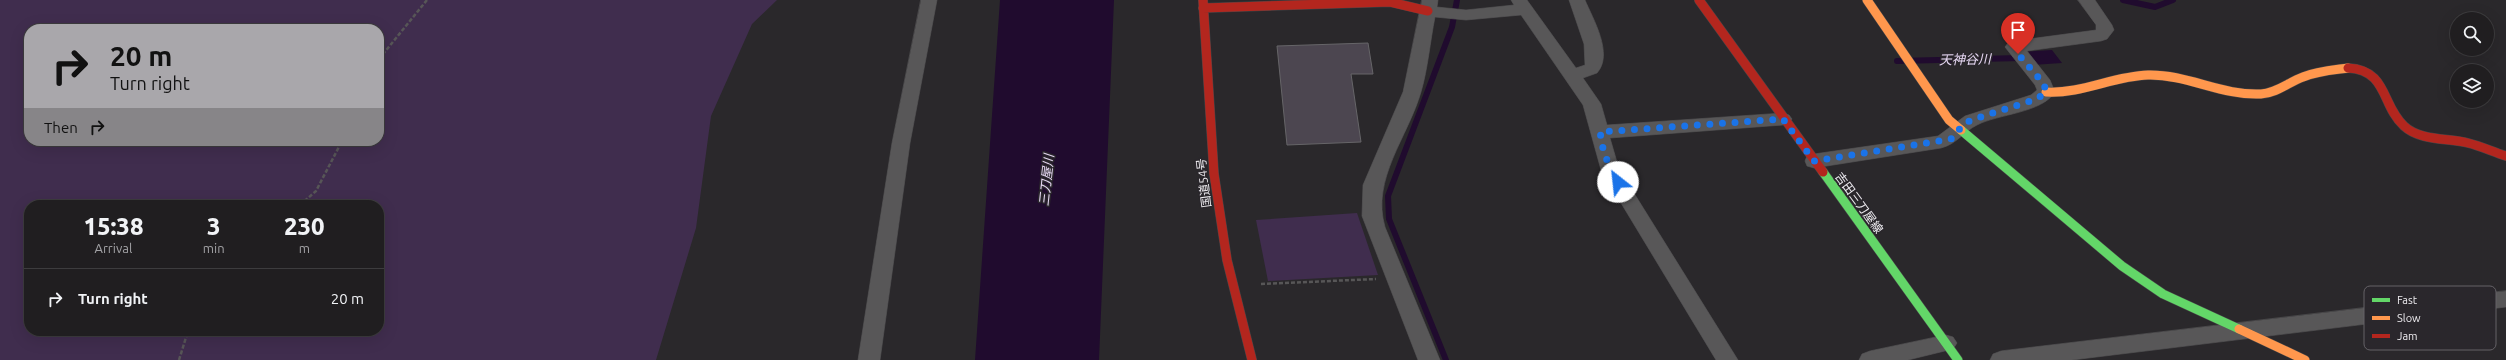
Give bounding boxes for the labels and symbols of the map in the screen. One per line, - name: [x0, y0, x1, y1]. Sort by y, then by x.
- pin: [2001, 13, 2035, 54]
- water label: 天神谷川: [1939, 52, 1993, 66]
- water label: 三刀屋川: [1036, 151, 1056, 207]
- street label: 国道54号: [1194, 158, 1213, 208]
- position arrow: [1597, 161, 1639, 203]
- street label: 吉田三刀屋線: [1833, 170, 1886, 236]
- legend: [2364, 286, 2496, 350]
- text: Fast: [2397, 294, 2418, 306]
- text: Slow: [2397, 312, 2421, 324]
- text: Jam: [2397, 330, 2418, 342]

